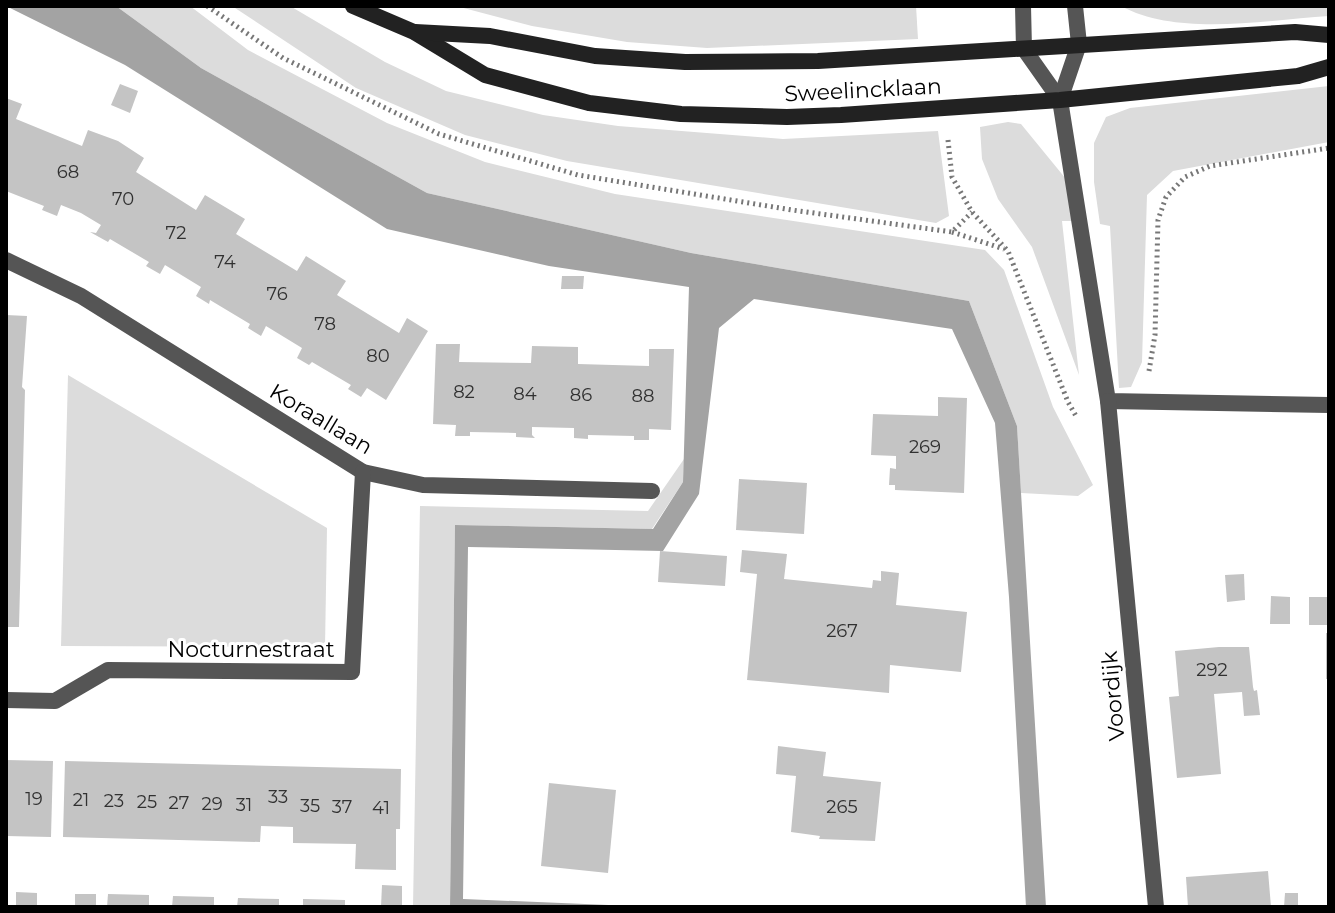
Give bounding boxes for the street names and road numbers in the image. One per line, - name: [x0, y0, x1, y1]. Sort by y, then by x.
- street label: Sweelincklaan: [784, 72, 942, 108]
- street label: Koraallaan: [265, 378, 377, 460]
- street label: Nocturnestraat: [167, 636, 335, 663]
- street label: Voordijk: [1096, 649, 1130, 742]

